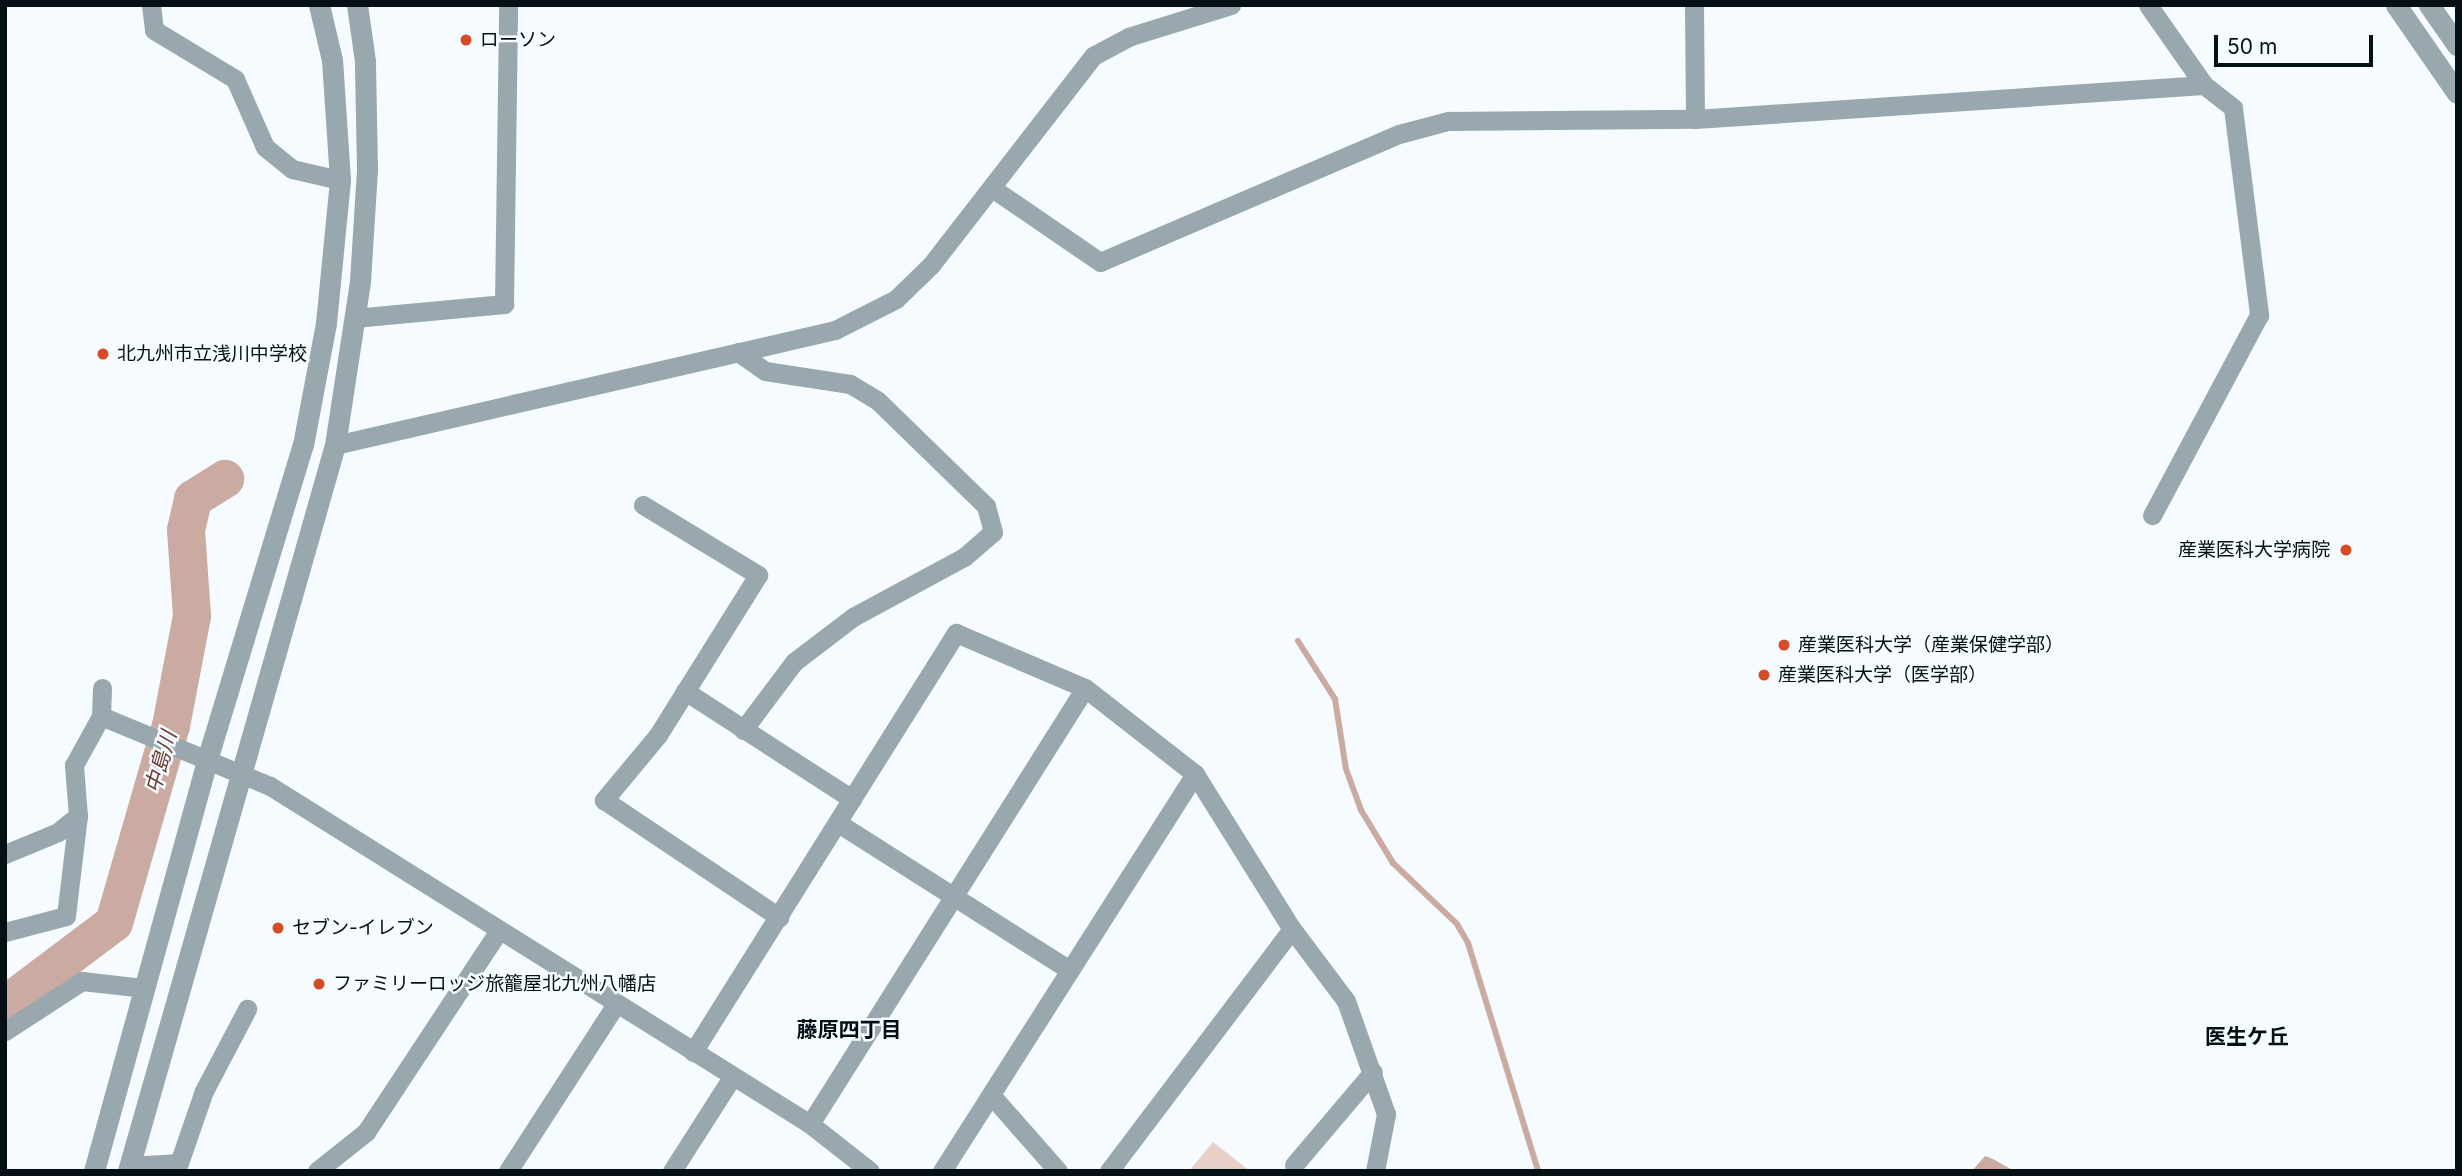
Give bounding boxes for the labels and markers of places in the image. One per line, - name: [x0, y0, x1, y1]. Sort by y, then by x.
- place label: ローソン: [480, 29, 556, 51]
- marker: ローソン: [458, 32, 474, 48]
- place label: 北九州市立浅川中学校: [117, 343, 307, 365]
- marker: 北九州市立浅川中学校: [95, 346, 111, 362]
- place label: 産業医科大学病院: [2178, 539, 2330, 561]
- marker: 産業医科大学病院: [2336, 540, 2356, 560]
- place label: 産業医科大学（産業保健学部）: [1798, 634, 2064, 656]
- marker: 産業医科大学（産業保健学部）: [1776, 637, 1792, 653]
- place label: 産業医科大学（医学部）: [1778, 664, 1987, 686]
- marker: 産業医科大学（医学部）: [1756, 667, 1772, 683]
- place label: セブン-イレブン: [292, 917, 434, 939]
- marker: セブン-イレブン: [270, 920, 286, 936]
- place label: ファミリーロッジ旅籠屋北九州八幡店: [333, 973, 656, 995]
- marker: ファミリーロッジ旅籠屋北九州八幡店: [311, 976, 327, 992]

